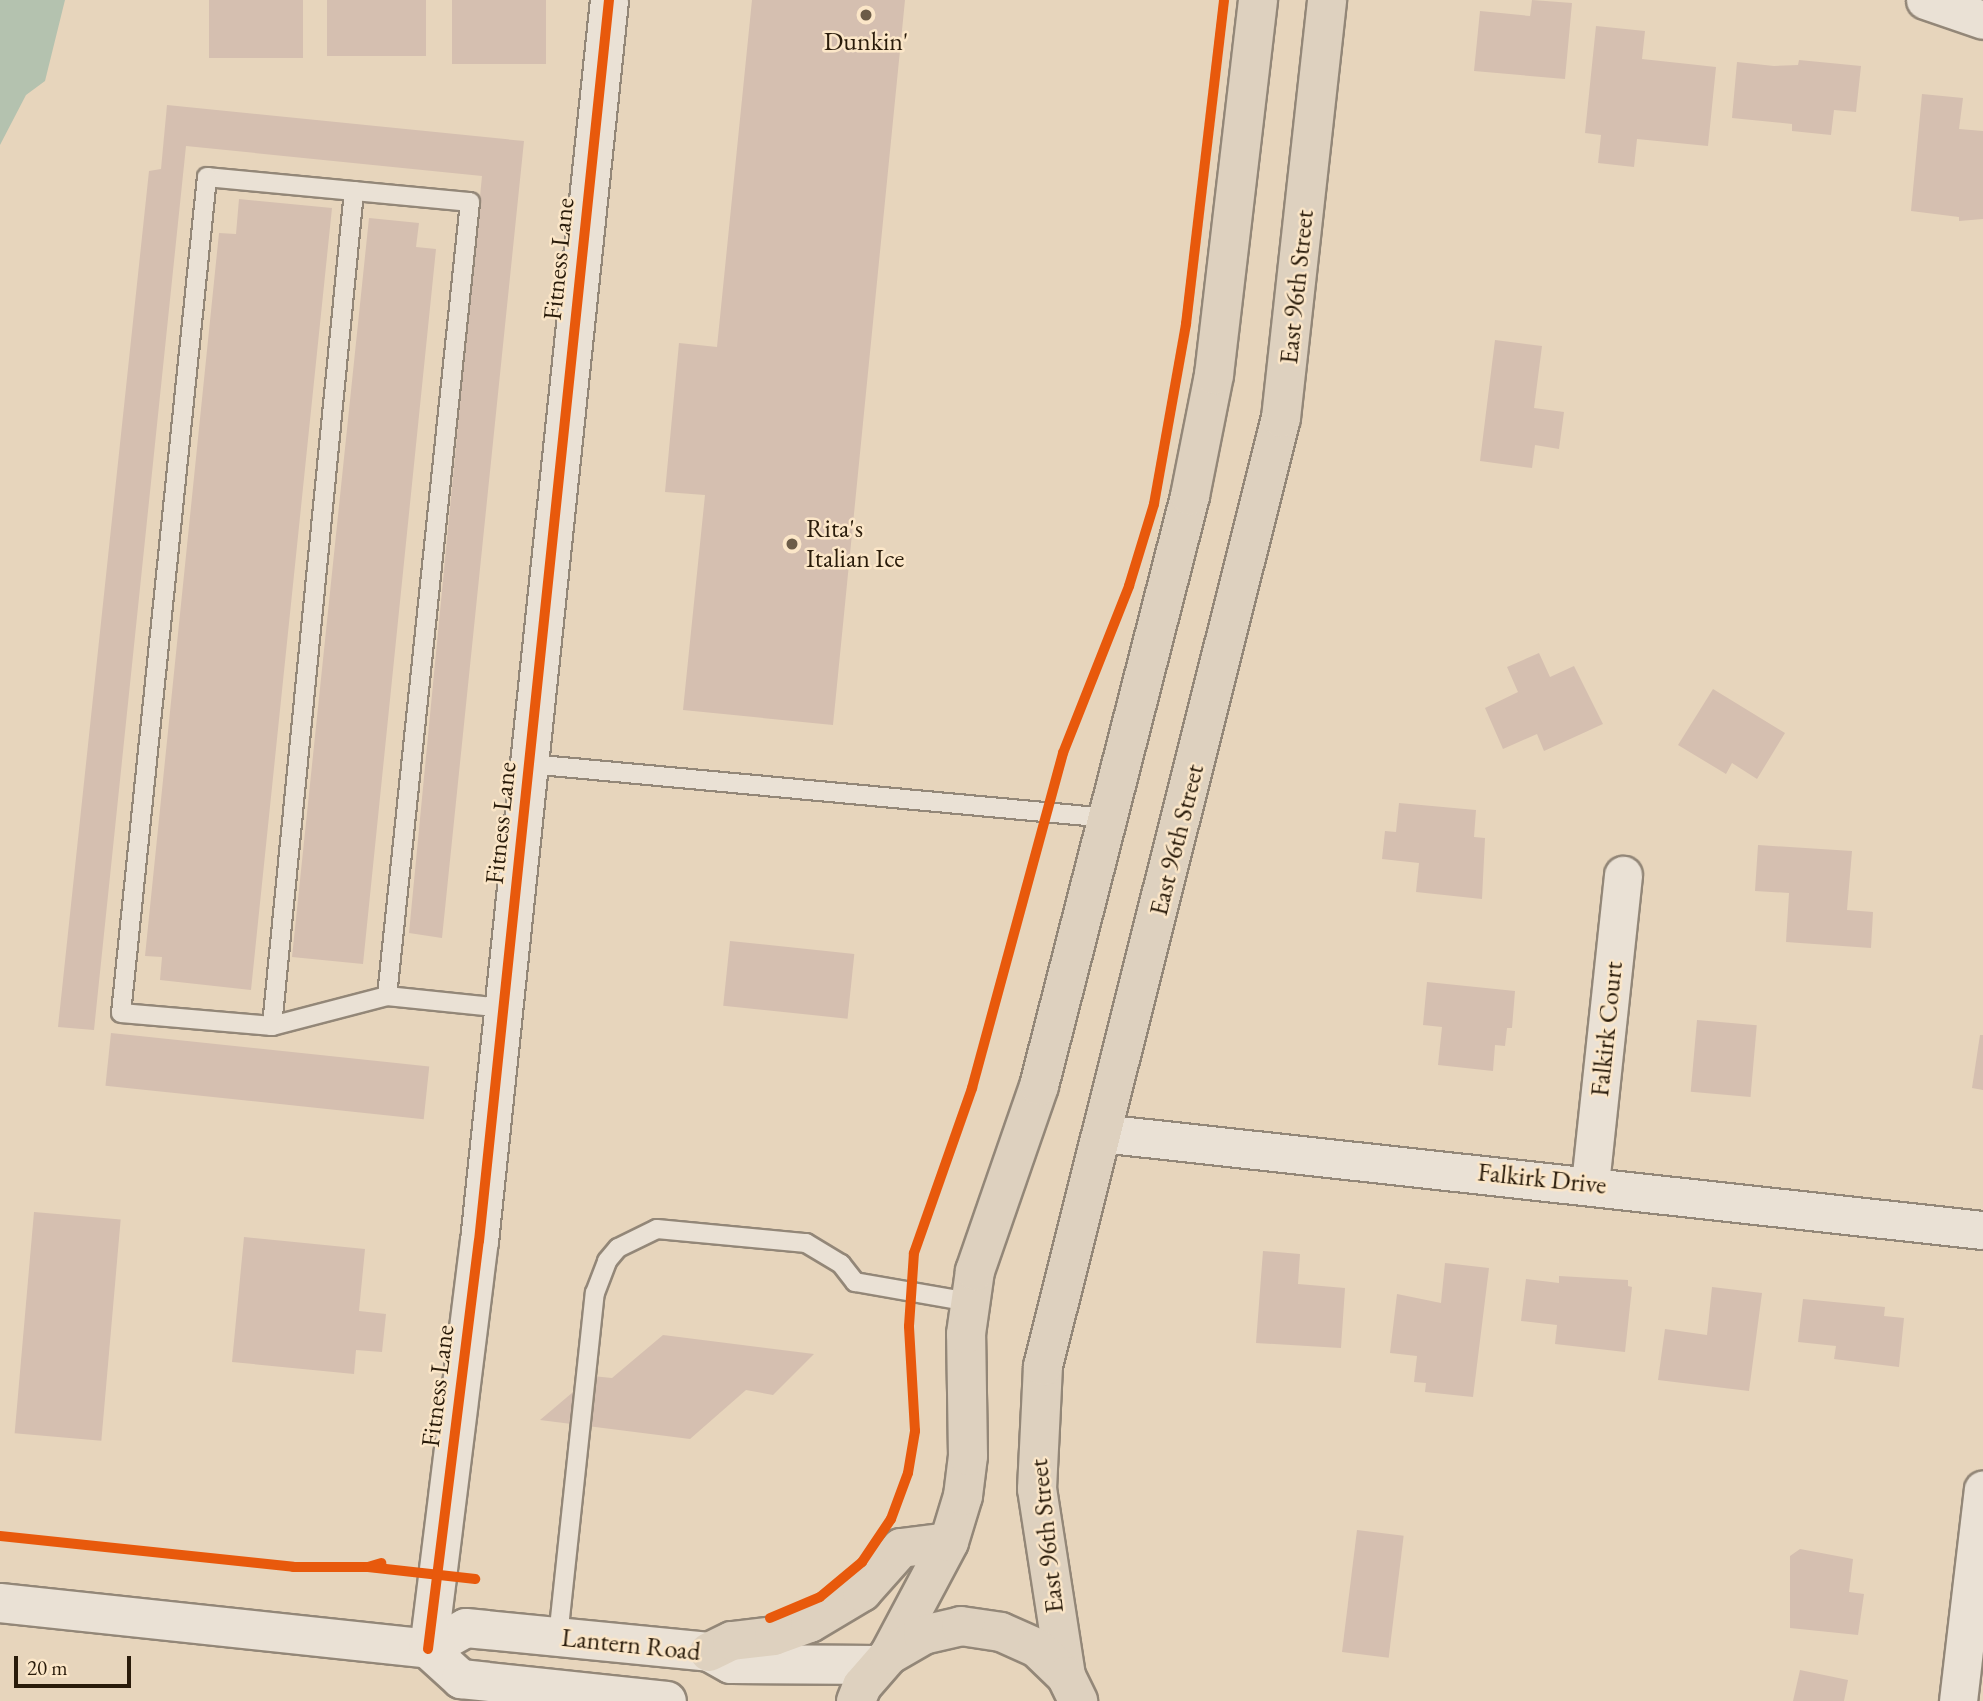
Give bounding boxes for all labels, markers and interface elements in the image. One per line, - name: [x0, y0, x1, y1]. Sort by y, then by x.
- marker: Dunkin': [858, 7, 874, 23]
- place label: Dunkin': [824, 26, 908, 58]
- street label: Fitness Lane: [537, 196, 581, 322]
- street label: East 96th Street: [1273, 208, 1321, 366]
- place label: Rita's Italian Ice: [806, 513, 904, 574]
- marker: Rita's Italian Ice: [784, 536, 800, 552]
- street label: Fitness Lane: [479, 760, 523, 886]
- street label: East 96th Street: [1143, 761, 1211, 919]
- street label: Falkirk Court: [1584, 960, 1630, 1098]
- street label: Falkirk Drive: [1476, 1157, 1608, 1201]
- street label: Fitness Lane: [415, 1323, 461, 1449]
- street label: East 96th Street: [1023, 1457, 1071, 1615]
- street label: Lantern Road: [560, 1622, 702, 1668]
- scale bar: [18, 1642, 135, 1686]
- text: 20 m: [27, 1654, 68, 1681]

